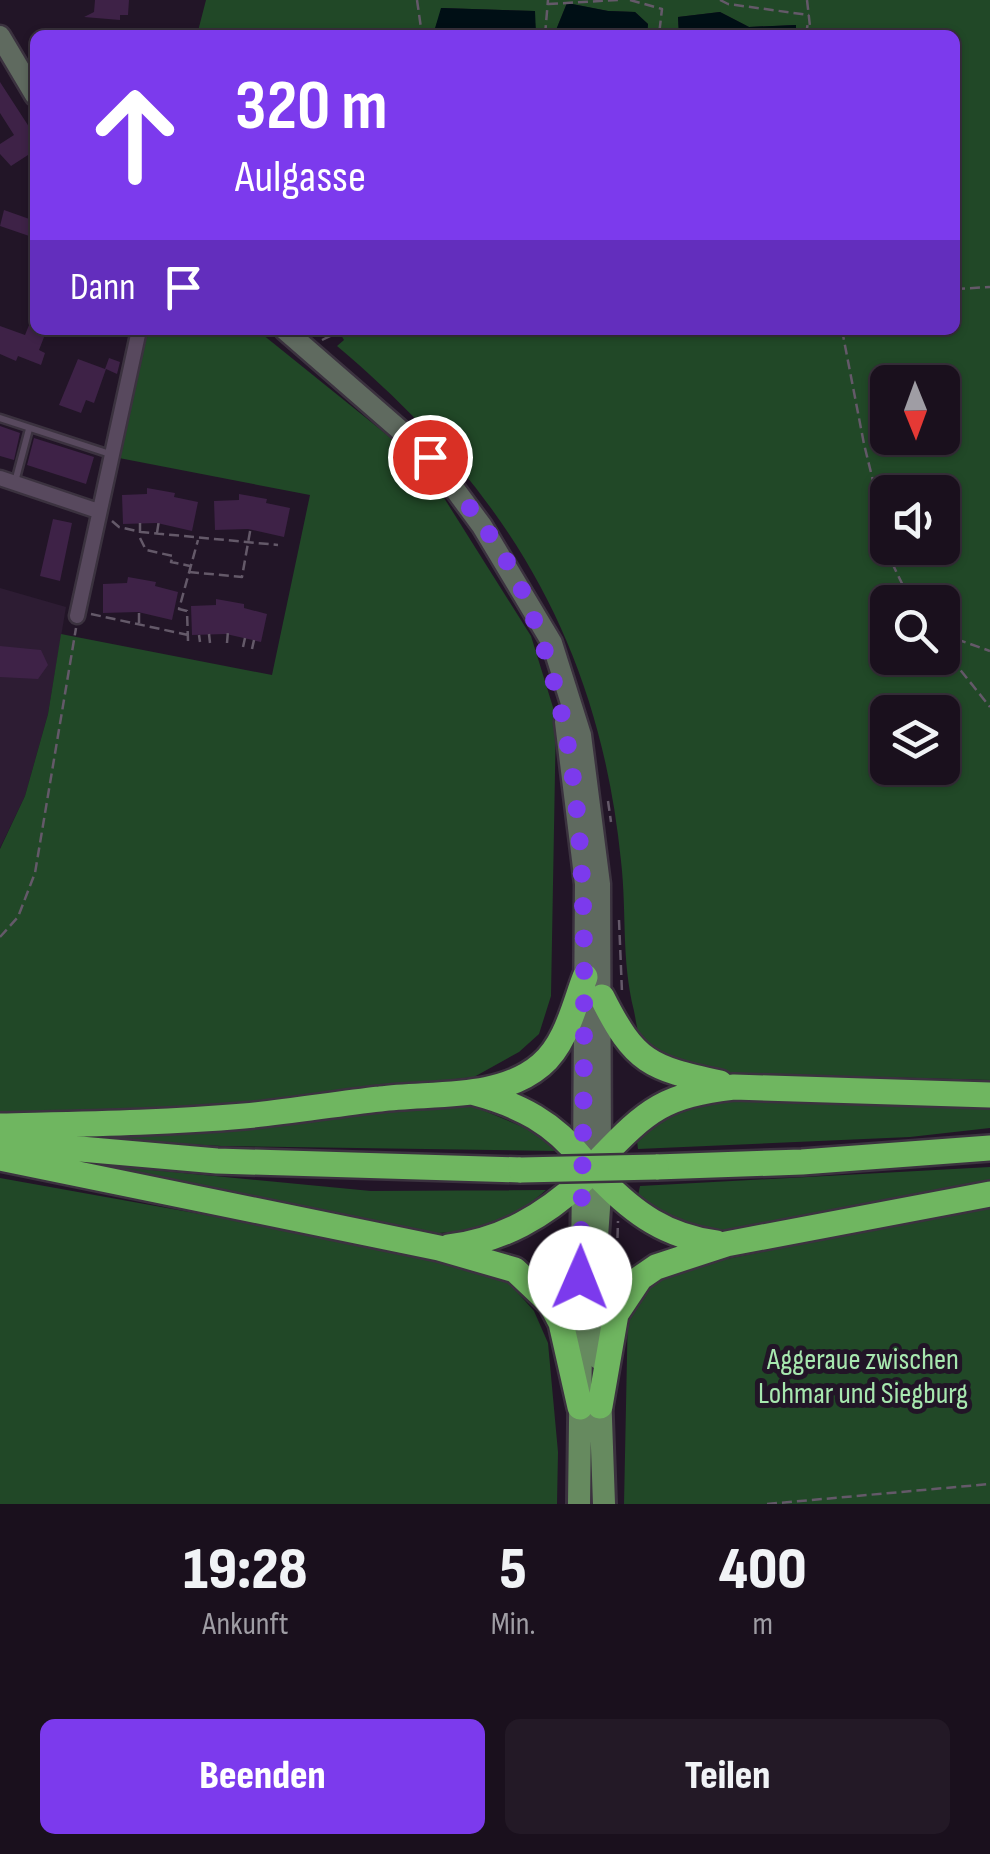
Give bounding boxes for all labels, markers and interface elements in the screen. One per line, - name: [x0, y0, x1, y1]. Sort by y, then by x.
- text: 320 m: [235, 65, 388, 149]
- icon: ahead: [70, 70, 200, 200]
- text: Aulgasse: [235, 150, 366, 205]
- icon: arrive: [156, 260, 211, 315]
- text: Dann: [70, 265, 136, 310]
- north arrow: [870, 365, 960, 455]
- map controls: [870, 365, 960, 785]
- pin: [388, 415, 473, 500]
- icon: arrive: [403, 430, 458, 485]
- button: sound: [870, 475, 960, 565]
- button: search: [870, 585, 960, 675]
- button: layers: [870, 695, 960, 785]
- position arrow: [528, 1226, 632, 1330]
- park label: Aggeraue zwischen Lohmar und Siegburg: [758, 1342, 968, 1412]
- text: 19:28: [183, 1534, 308, 1606]
- text: 5: [500, 1534, 527, 1606]
- text: 400: [719, 1534, 807, 1606]
- text: Ankunft: [202, 1605, 289, 1644]
- text: Min.: [491, 1605, 536, 1644]
- text: m: [752, 1605, 773, 1644]
- button: Beenden: [40, 1719, 485, 1834]
- button: Teilen: [505, 1719, 950, 1834]

